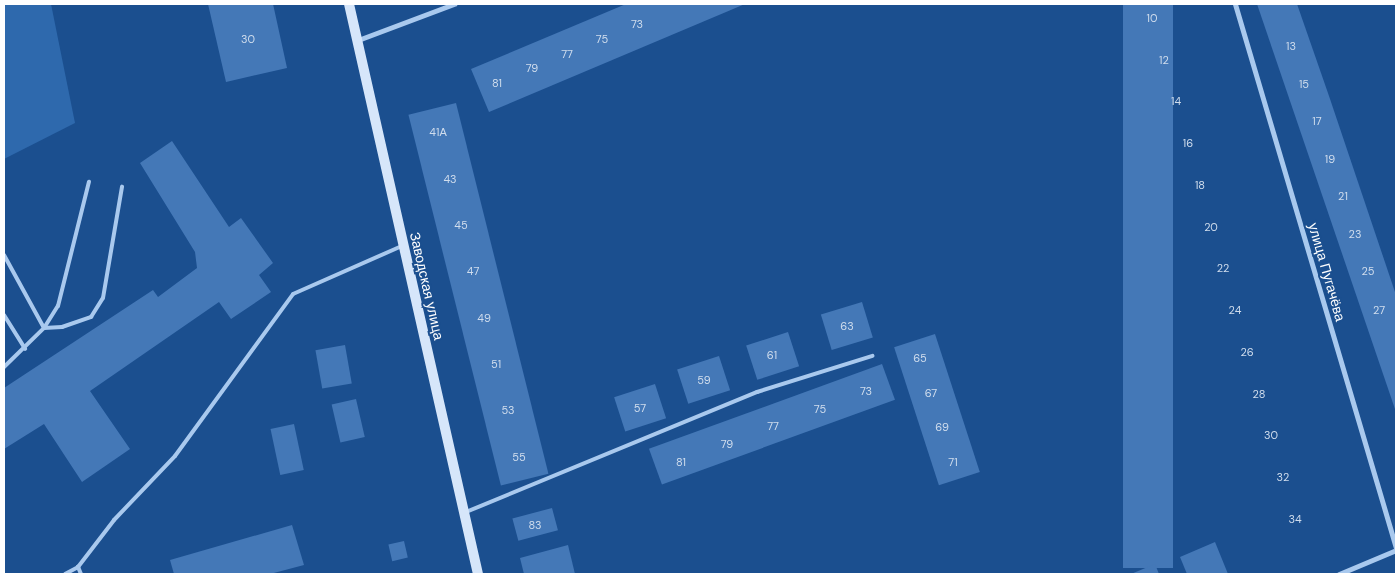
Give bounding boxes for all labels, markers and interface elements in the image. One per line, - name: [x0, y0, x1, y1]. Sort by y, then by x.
- house number: 10: [1147, 11, 1157, 25]
- house number: 73: [631, 17, 643, 31]
- house number: 30: [241, 32, 255, 46]
- house number: 75: [596, 32, 608, 46]
- house number: 13: [1286, 39, 1296, 53]
- house number: 77: [561, 47, 573, 61]
- house number: 12: [1159, 53, 1169, 67]
- house number: 79: [526, 61, 538, 75]
- house number: 81: [492, 76, 502, 90]
- house number: 15: [1299, 77, 1309, 91]
- house number: 14: [1171, 94, 1181, 108]
- house number: 17: [1312, 114, 1322, 128]
- house number: 41А: [429, 125, 447, 139]
- house number: 16: [1183, 136, 1193, 150]
- house number: 19: [1325, 152, 1335, 166]
- house number: 43: [443, 172, 457, 186]
- house number: 18: [1195, 178, 1205, 192]
- house number: 21: [1338, 189, 1348, 203]
- house number: 45: [454, 218, 468, 232]
- house number: 20: [1204, 220, 1218, 234]
- street label: улица Пугачёва: [1305, 221, 1349, 323]
- house number: 23: [1349, 227, 1361, 241]
- street label: Заводская улица: [406, 230, 448, 342]
- house number: 22: [1217, 261, 1229, 275]
- house number: 47: [467, 264, 479, 278]
- house number: 25: [1361, 264, 1375, 278]
- house number: 24: [1229, 303, 1241, 317]
- house number: 27: [1373, 303, 1385, 317]
- house number: 49: [477, 311, 491, 325]
- house number: 63: [840, 319, 854, 333]
- house number: 26: [1240, 345, 1254, 359]
- house number: 61: [767, 348, 777, 362]
- house number: 65: [913, 351, 927, 365]
- house number: 51: [491, 357, 501, 371]
- house number: 59: [697, 373, 711, 387]
- house number: 73: [860, 384, 872, 398]
- house number: 67: [925, 386, 937, 400]
- house number: 28: [1253, 387, 1265, 401]
- house number: 57: [634, 401, 646, 415]
- house number: 75: [814, 402, 826, 416]
- house number: 53: [501, 403, 515, 417]
- house number: 77: [767, 419, 779, 433]
- house number: 69: [935, 420, 949, 434]
- house number: 30: [1264, 428, 1278, 442]
- house number: 79: [721, 437, 733, 451]
- house number: 55: [512, 450, 526, 464]
- house number: 81: [676, 455, 686, 469]
- house number: 71: [948, 455, 958, 469]
- house number: 32: [1277, 470, 1289, 484]
- house number: 34: [1288, 512, 1302, 526]
- house number: 83: [528, 518, 542, 532]

